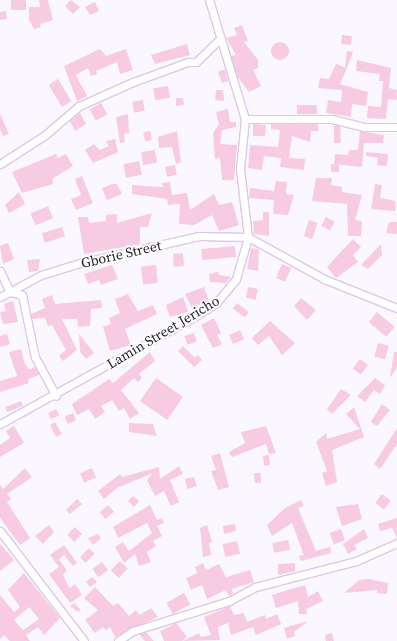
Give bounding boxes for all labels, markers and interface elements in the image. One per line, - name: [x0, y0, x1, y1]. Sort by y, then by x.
- street label: Gborie Street: [79, 237, 163, 271]
- street label: Lamin Street Jericho: [104, 292, 222, 372]

